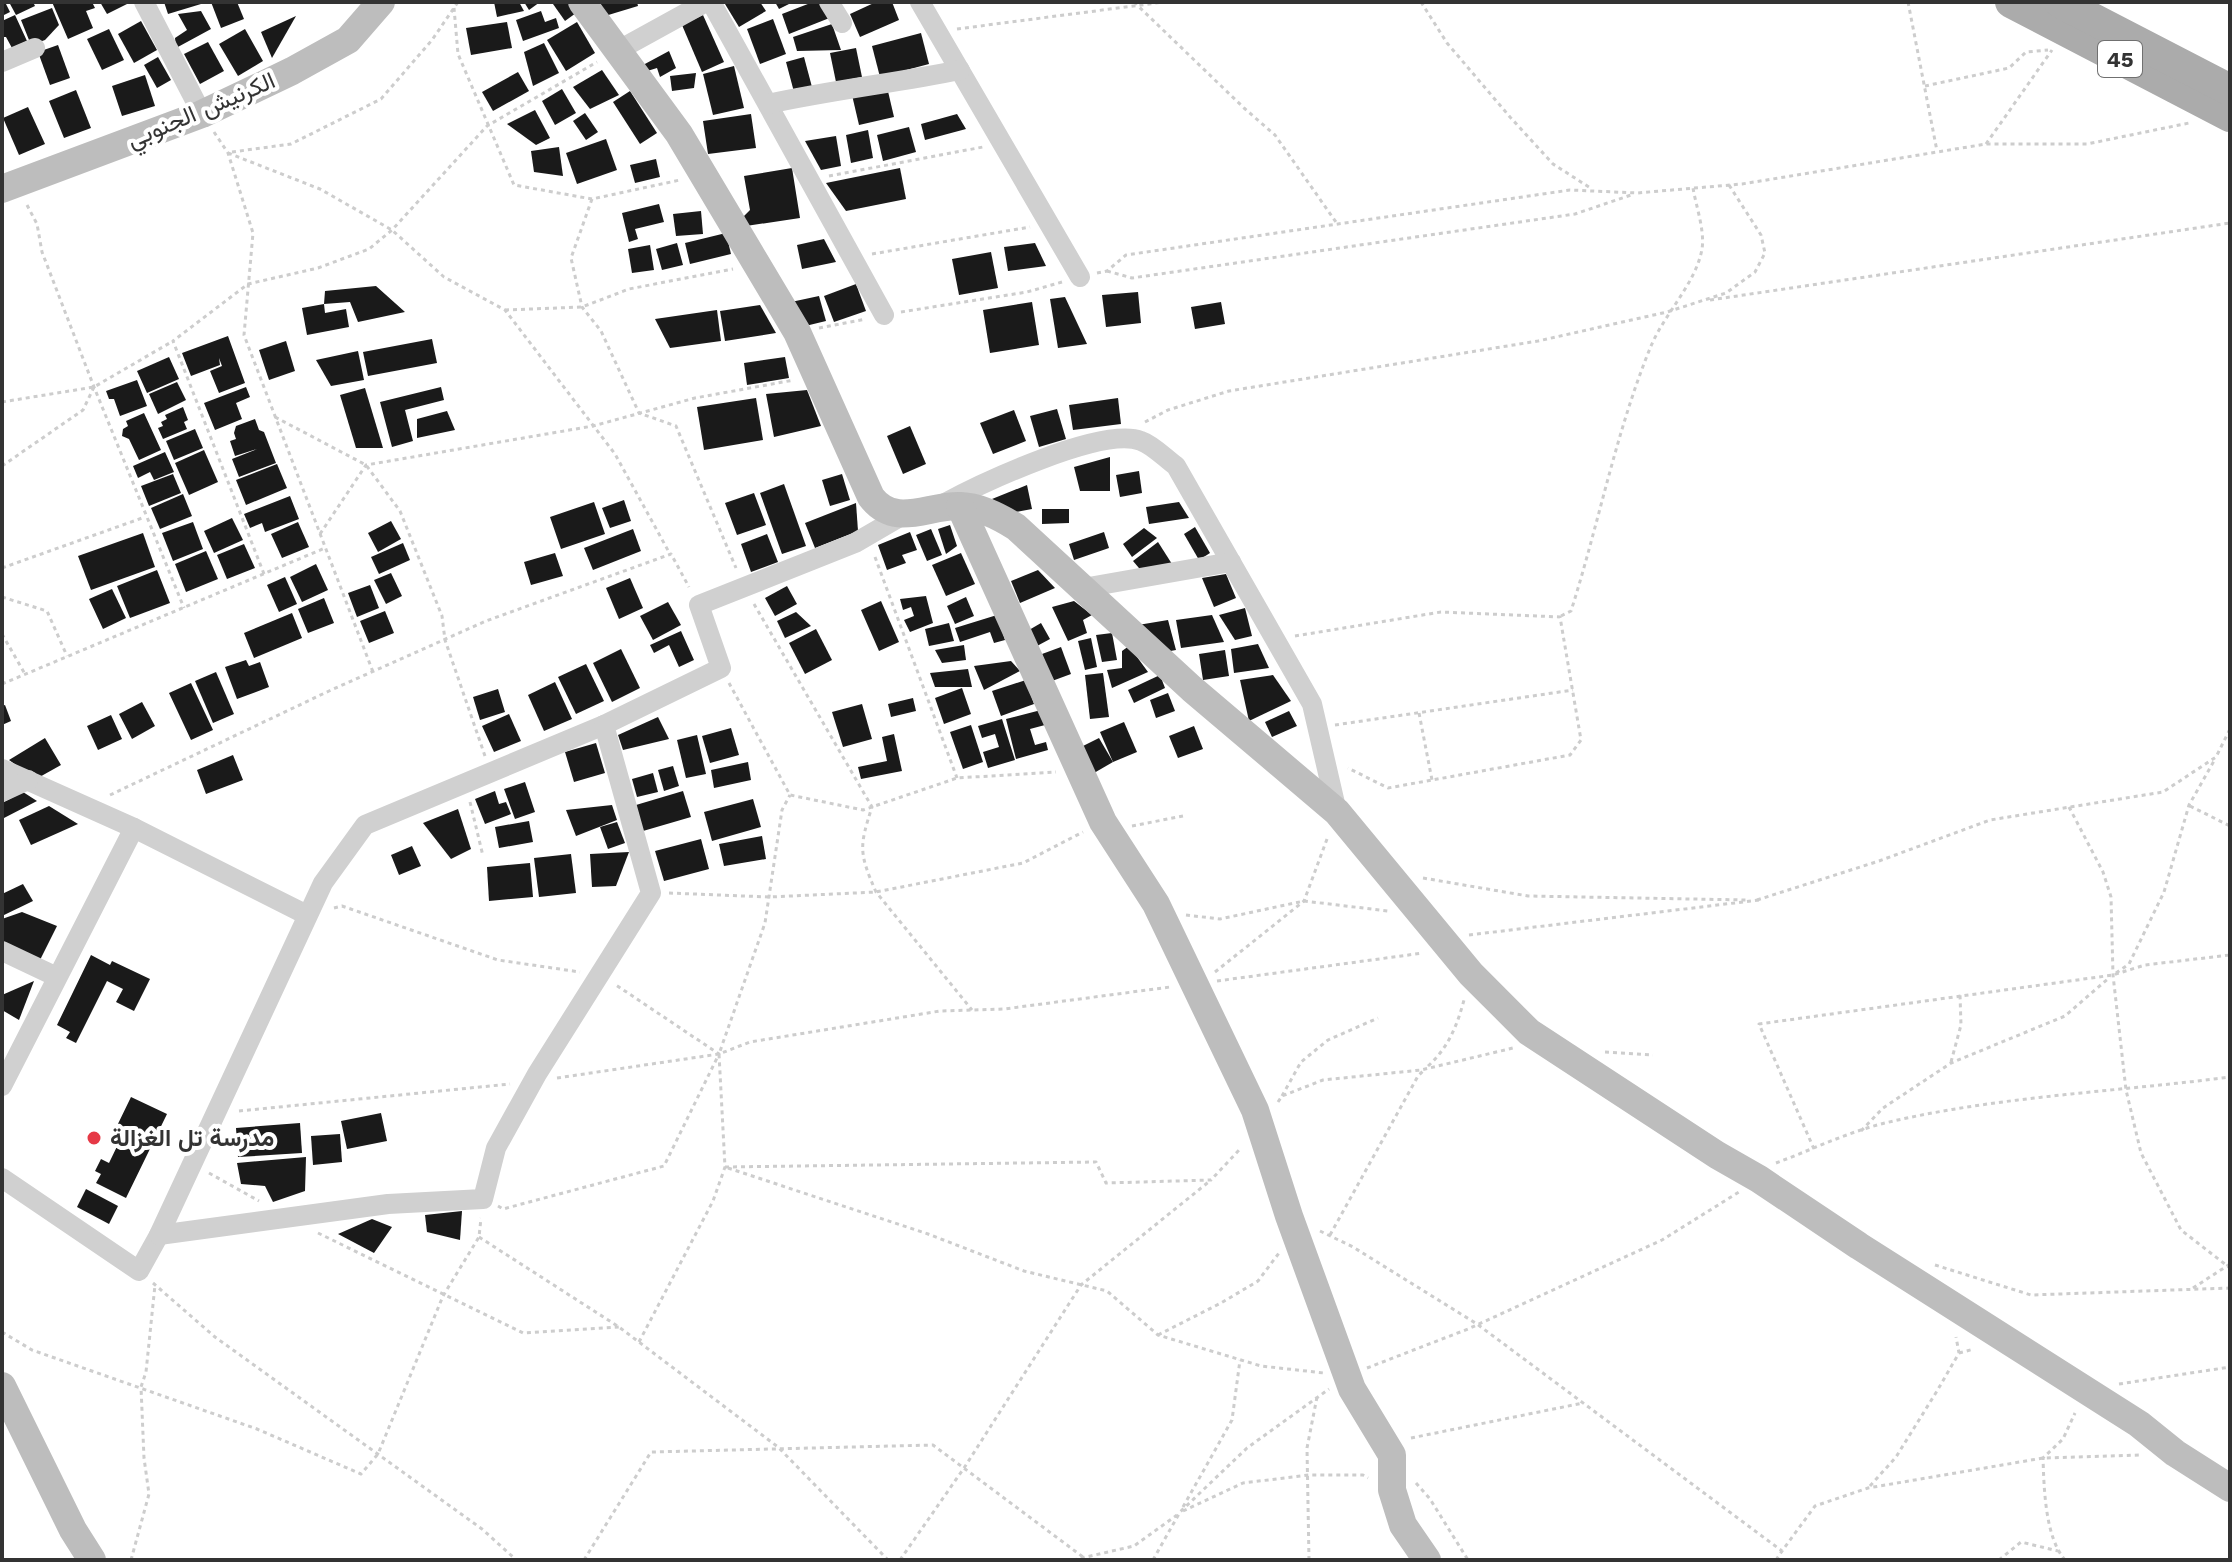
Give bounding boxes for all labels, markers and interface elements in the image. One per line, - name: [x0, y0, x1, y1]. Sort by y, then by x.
- road number: 45: [2098, 41, 2142, 77]
- street label: الكرنيش الجنوبي: [123, 66, 281, 158]
- place label: مدرسة تل الغزالة: [110, 1124, 274, 1153]
- marker: مدرسة تل الغزالة: [85, 1129, 103, 1147]

